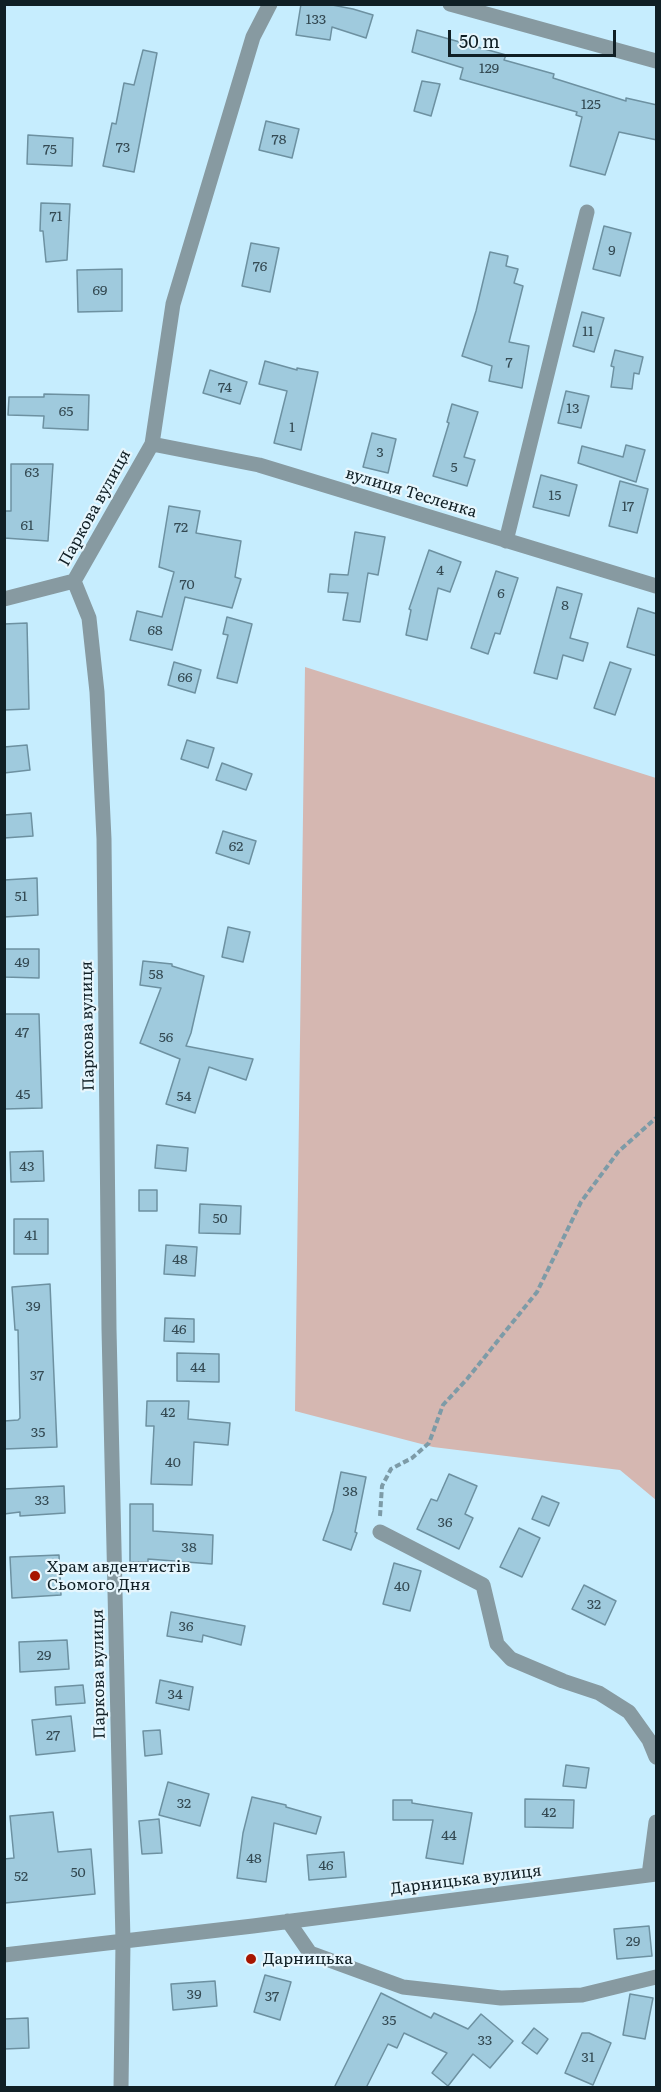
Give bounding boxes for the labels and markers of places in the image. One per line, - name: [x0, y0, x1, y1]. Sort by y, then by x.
- place label: Храм авдентистів Сьомого Дня: [47, 1557, 190, 1595]
- marker: Храм авдентистів Сьомого Дня: [28, 1569, 42, 1583]
- place label: Дарницька: [263, 1949, 353, 1969]
- marker: Дарницька: [244, 1952, 258, 1966]

